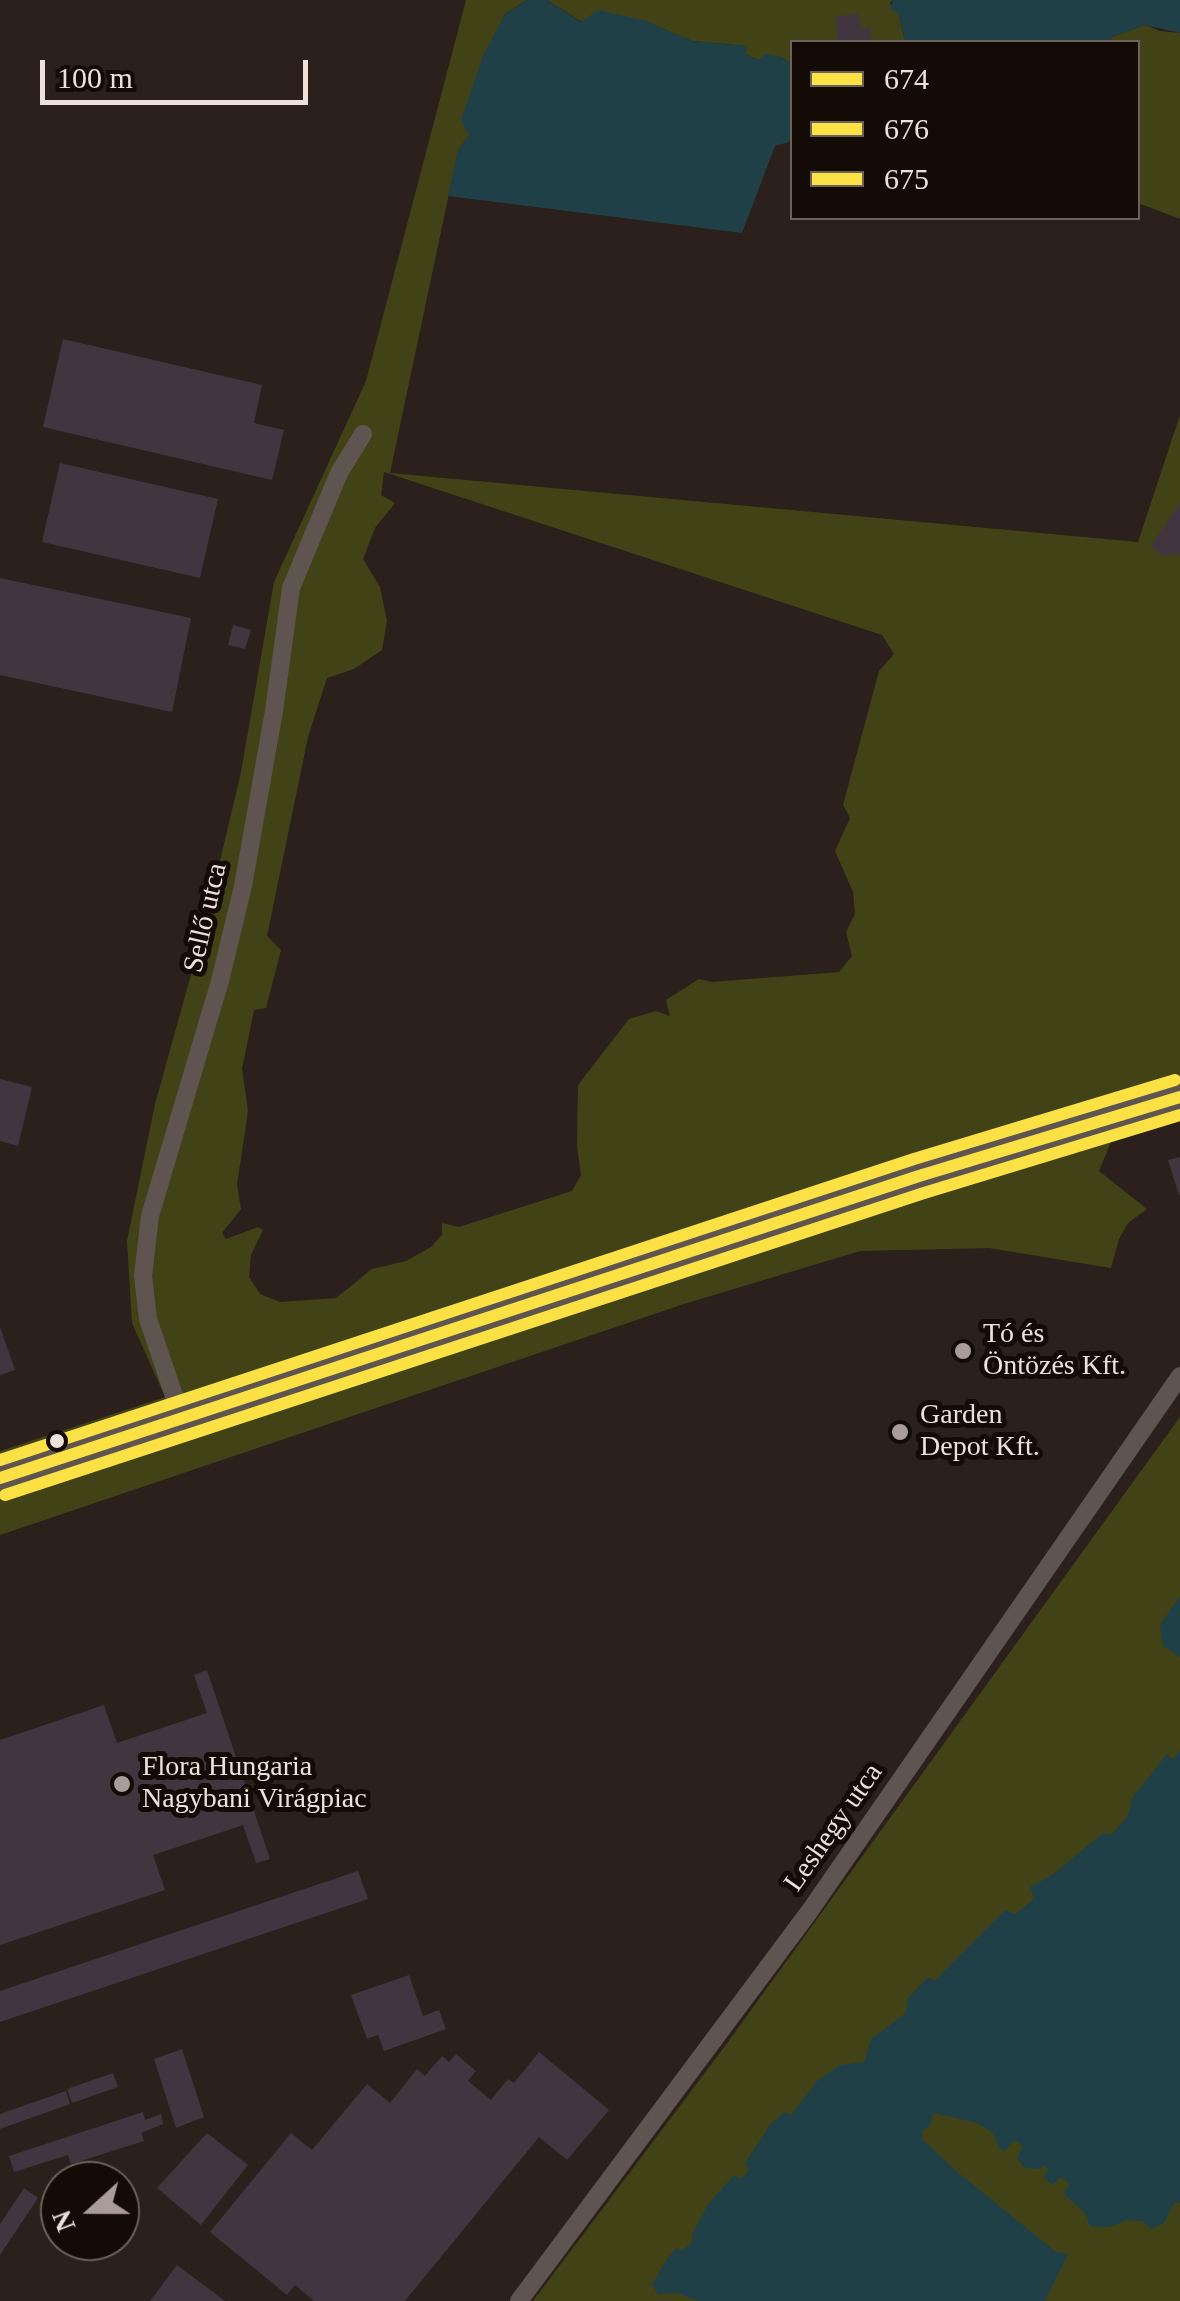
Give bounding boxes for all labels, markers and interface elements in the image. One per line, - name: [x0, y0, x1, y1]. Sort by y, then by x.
- scale bar: [45, 40, 312, 102]
- legend: [790, 40, 1140, 220]
- text: 100 m: [57, 61, 133, 94]
- text: 674: [884, 62, 929, 95]
- text: 676: [884, 112, 929, 145]
- text: 675: [884, 162, 929, 195]
- street label: Sellő utca: [177, 860, 235, 976]
- place label: Tó és Öntözés Kft.: [983, 1318, 1126, 1384]
- marker: Tó és Öntözés Kft.: [952, 1340, 974, 1362]
- place label: Garden Depot Kft.: [920, 1399, 1040, 1465]
- marker: Garden Depot Kft.: [889, 1421, 911, 1443]
- unlabelled marker: [47, 1431, 67, 1451]
- place label: Flora Hungaria Nagybani Virágpiac: [142, 1751, 367, 1817]
- street label: Leshegy utca: [778, 1758, 890, 1898]
- marker: Flora Hungaria Nagybani Virágpiac: [111, 1773, 133, 1795]
- north arrow: [40, 2161, 140, 2261]
- text: N: [45, 2206, 81, 2236]

